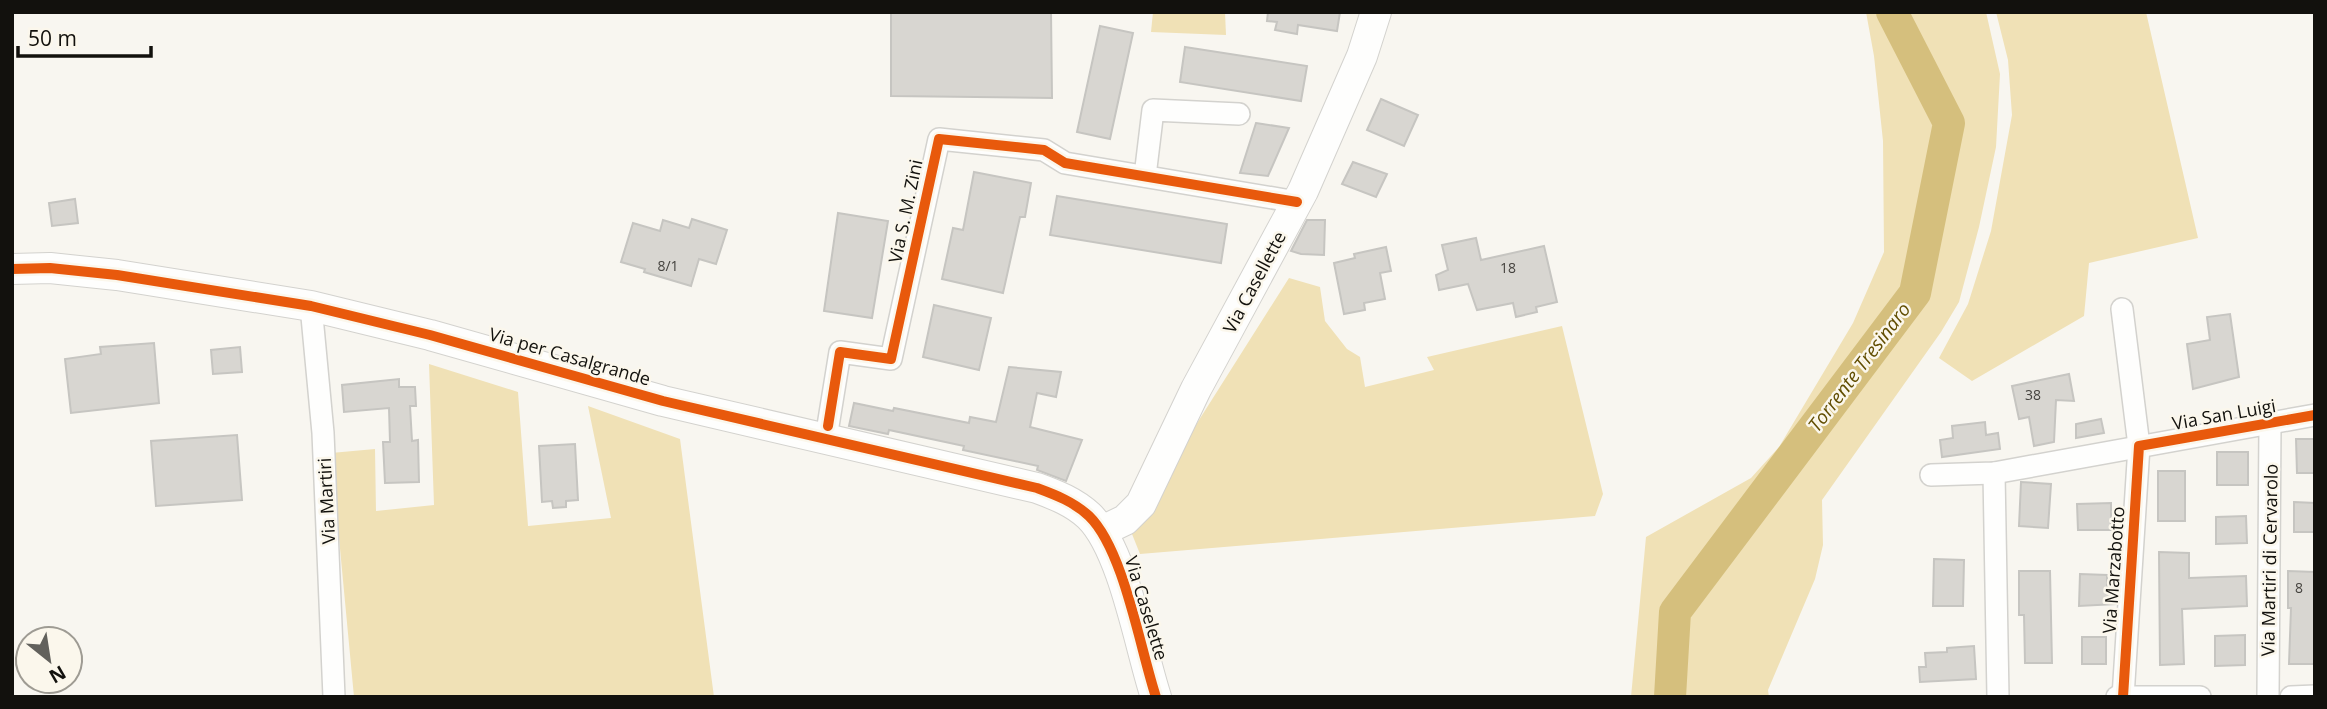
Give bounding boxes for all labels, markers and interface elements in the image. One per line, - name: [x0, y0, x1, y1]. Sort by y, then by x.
- scale bar: [18, 14, 150, 58]
- text: 50 m: [28, 24, 77, 52]
- street label: Via S. M. Zini: [882, 157, 928, 265]
- street label: Via Casellette: [1217, 227, 1291, 337]
- house number: 8/1: [657, 256, 679, 275]
- house number: 18: [1500, 258, 1516, 277]
- water label: Torrente Tresinaro: [1802, 297, 1916, 437]
- street label: Via per Casalgrande: [486, 321, 654, 391]
- house number: 38: [2025, 385, 2041, 404]
- street label: Via San Luigi: [2170, 393, 2278, 435]
- street label: Via Martiri: [312, 457, 340, 545]
- street label: Via Martiri di Cervarolo: [2255, 463, 2283, 657]
- street label: Via Marzabotto: [2097, 506, 2129, 634]
- street label: Via Caselette: [1120, 553, 1174, 663]
- house number: 8: [2295, 578, 2303, 597]
- north arrow: [14, 625, 84, 695]
- text: N: [44, 660, 71, 690]

